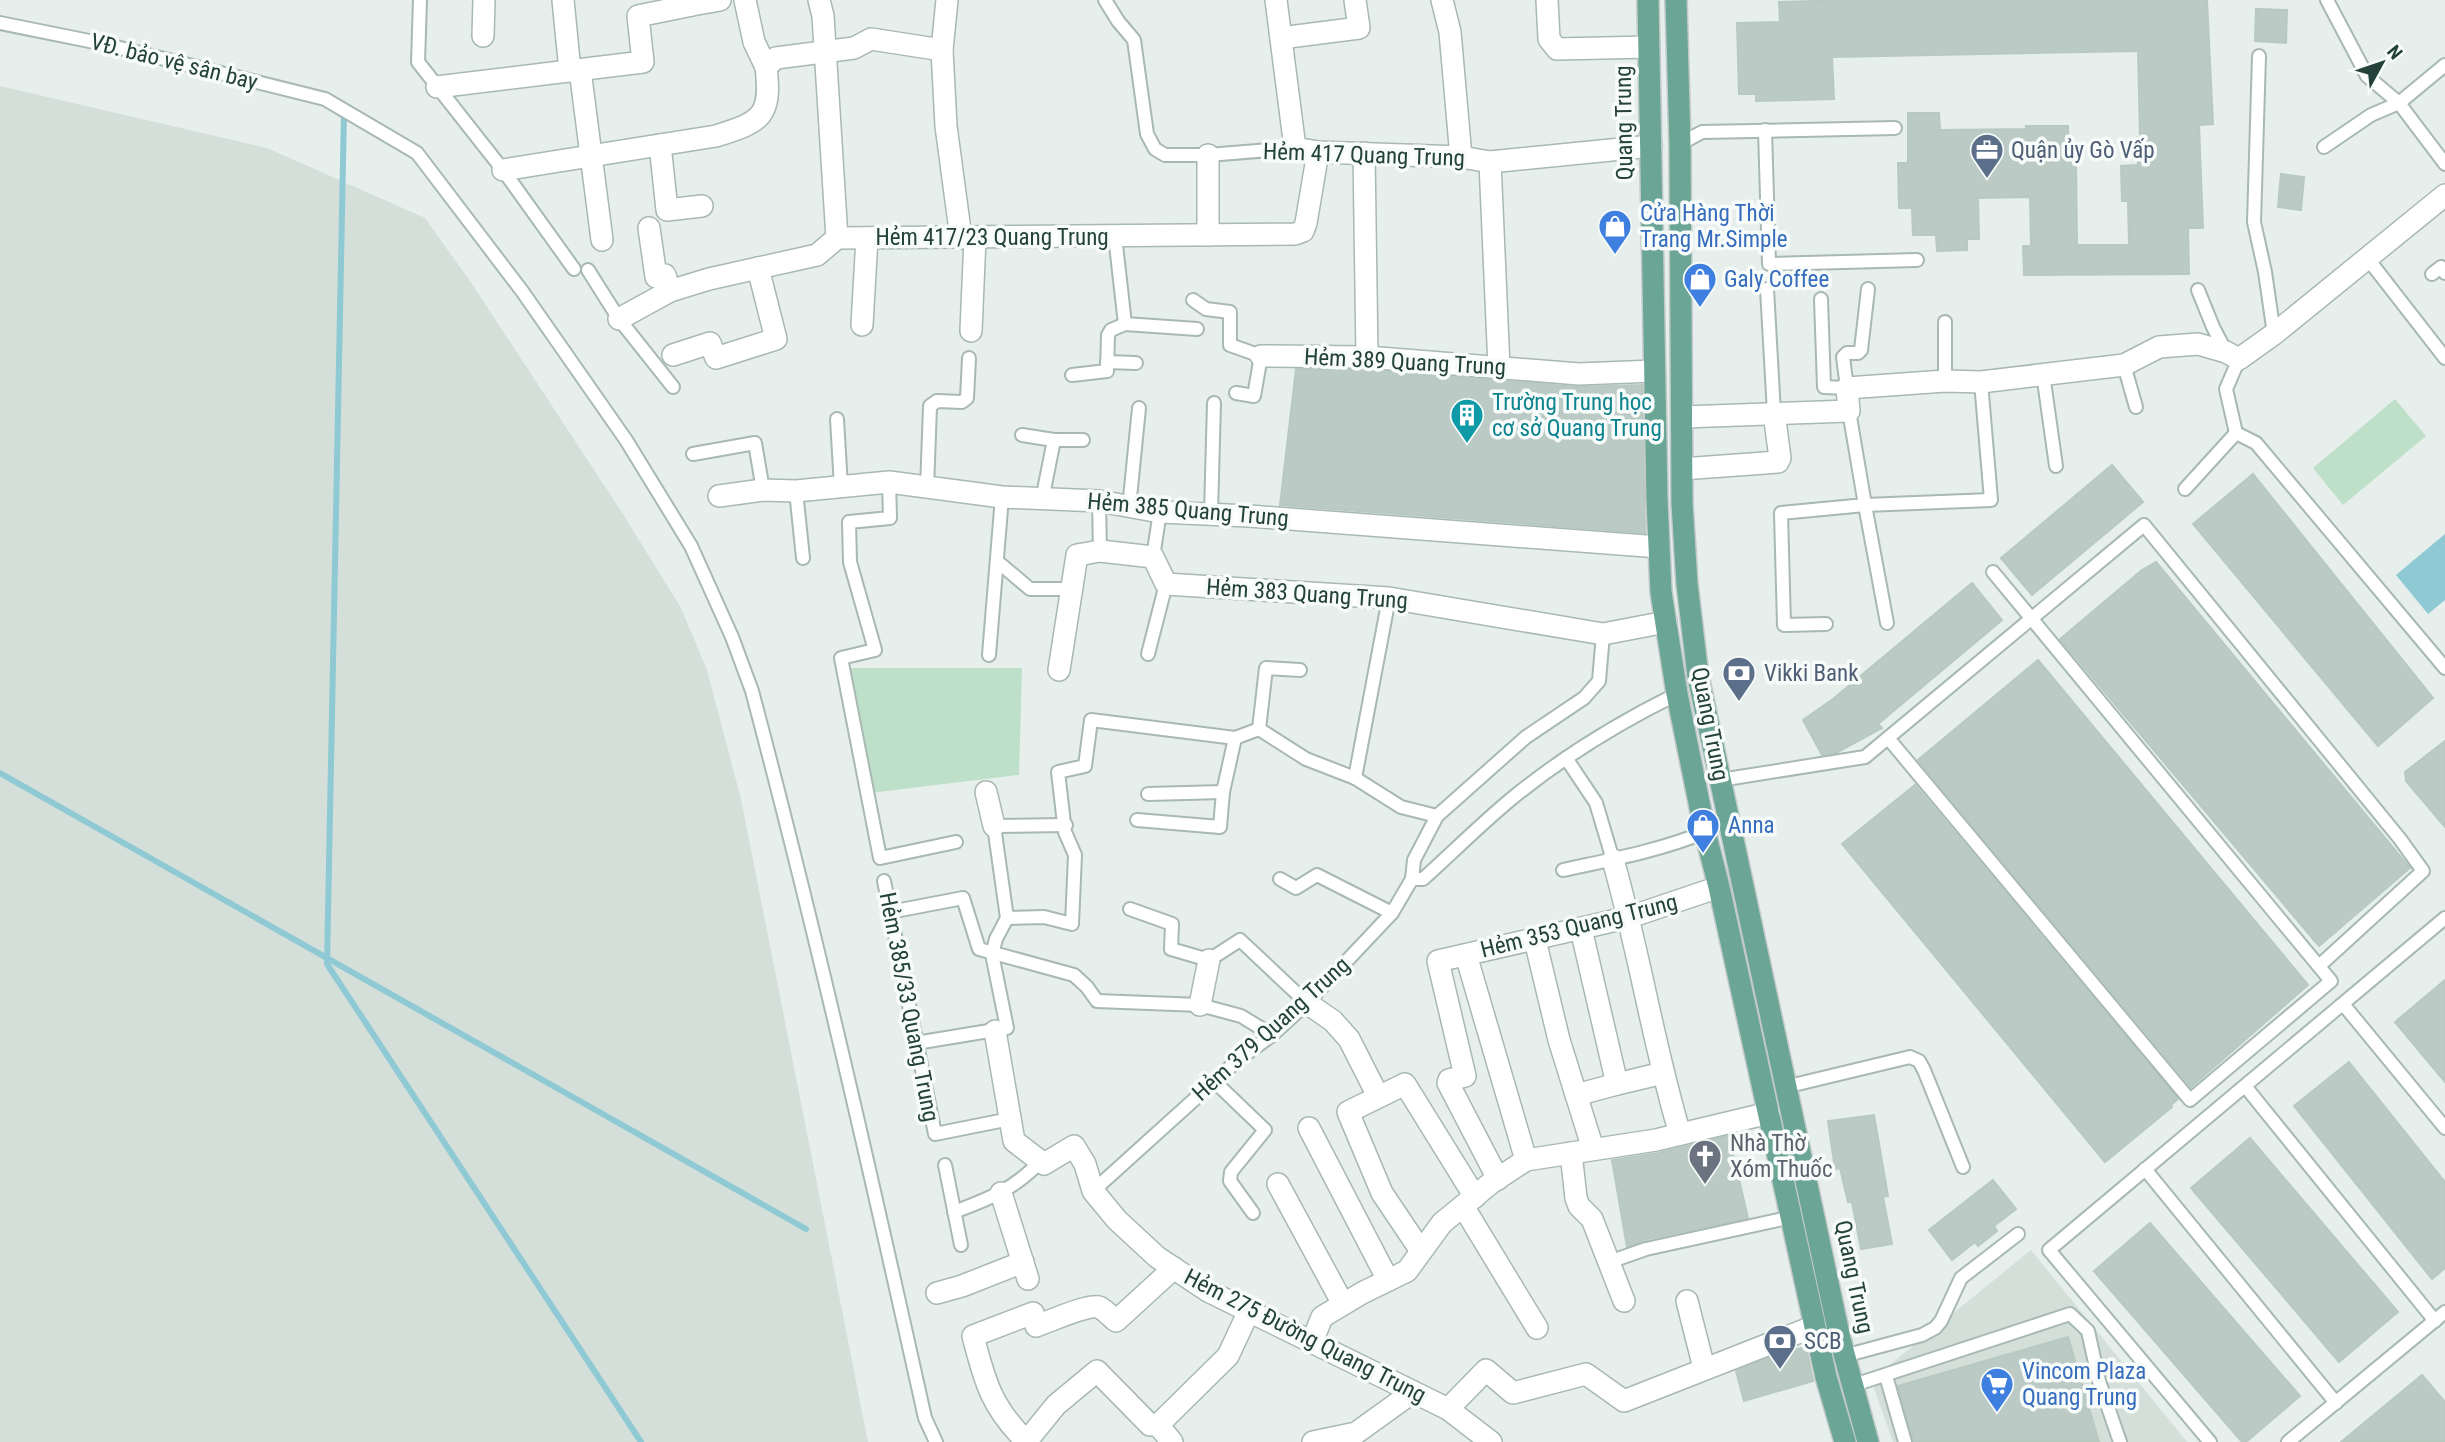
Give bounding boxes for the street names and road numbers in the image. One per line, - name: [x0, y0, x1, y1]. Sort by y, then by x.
- street label: VĐ. bảo vệ sân bay: [88, 28, 261, 96]
- street label: Quang Trung: [1609, 65, 1639, 181]
- street label: Hẻm 417 Quang Trung: [1263, 138, 1465, 172]
- street label: Hẻm 417/23 Quang Trung: [875, 224, 1109, 251]
- street label: Hẻm 389 Quang Trung: [1303, 343, 1507, 381]
- street label: Hẻm 385 Quang Trung: [1086, 488, 1290, 532]
- street label: Hẻm 383 Quang Trung: [1205, 573, 1409, 615]
- street label: Quang Trung: [1686, 665, 1734, 783]
- street label: Hẻm 353 Quang Trung: [1478, 888, 1680, 964]
- street label: Hẻm 385/33 Quang Trung: [873, 890, 945, 1124]
- street label: Hẻm 379 Quang Trung: [1187, 951, 1355, 1107]
- street label: Quang Trung: [1829, 1218, 1879, 1336]
- street label: Hẻm 275 Đường Quang Trung: [1180, 1263, 1430, 1409]

